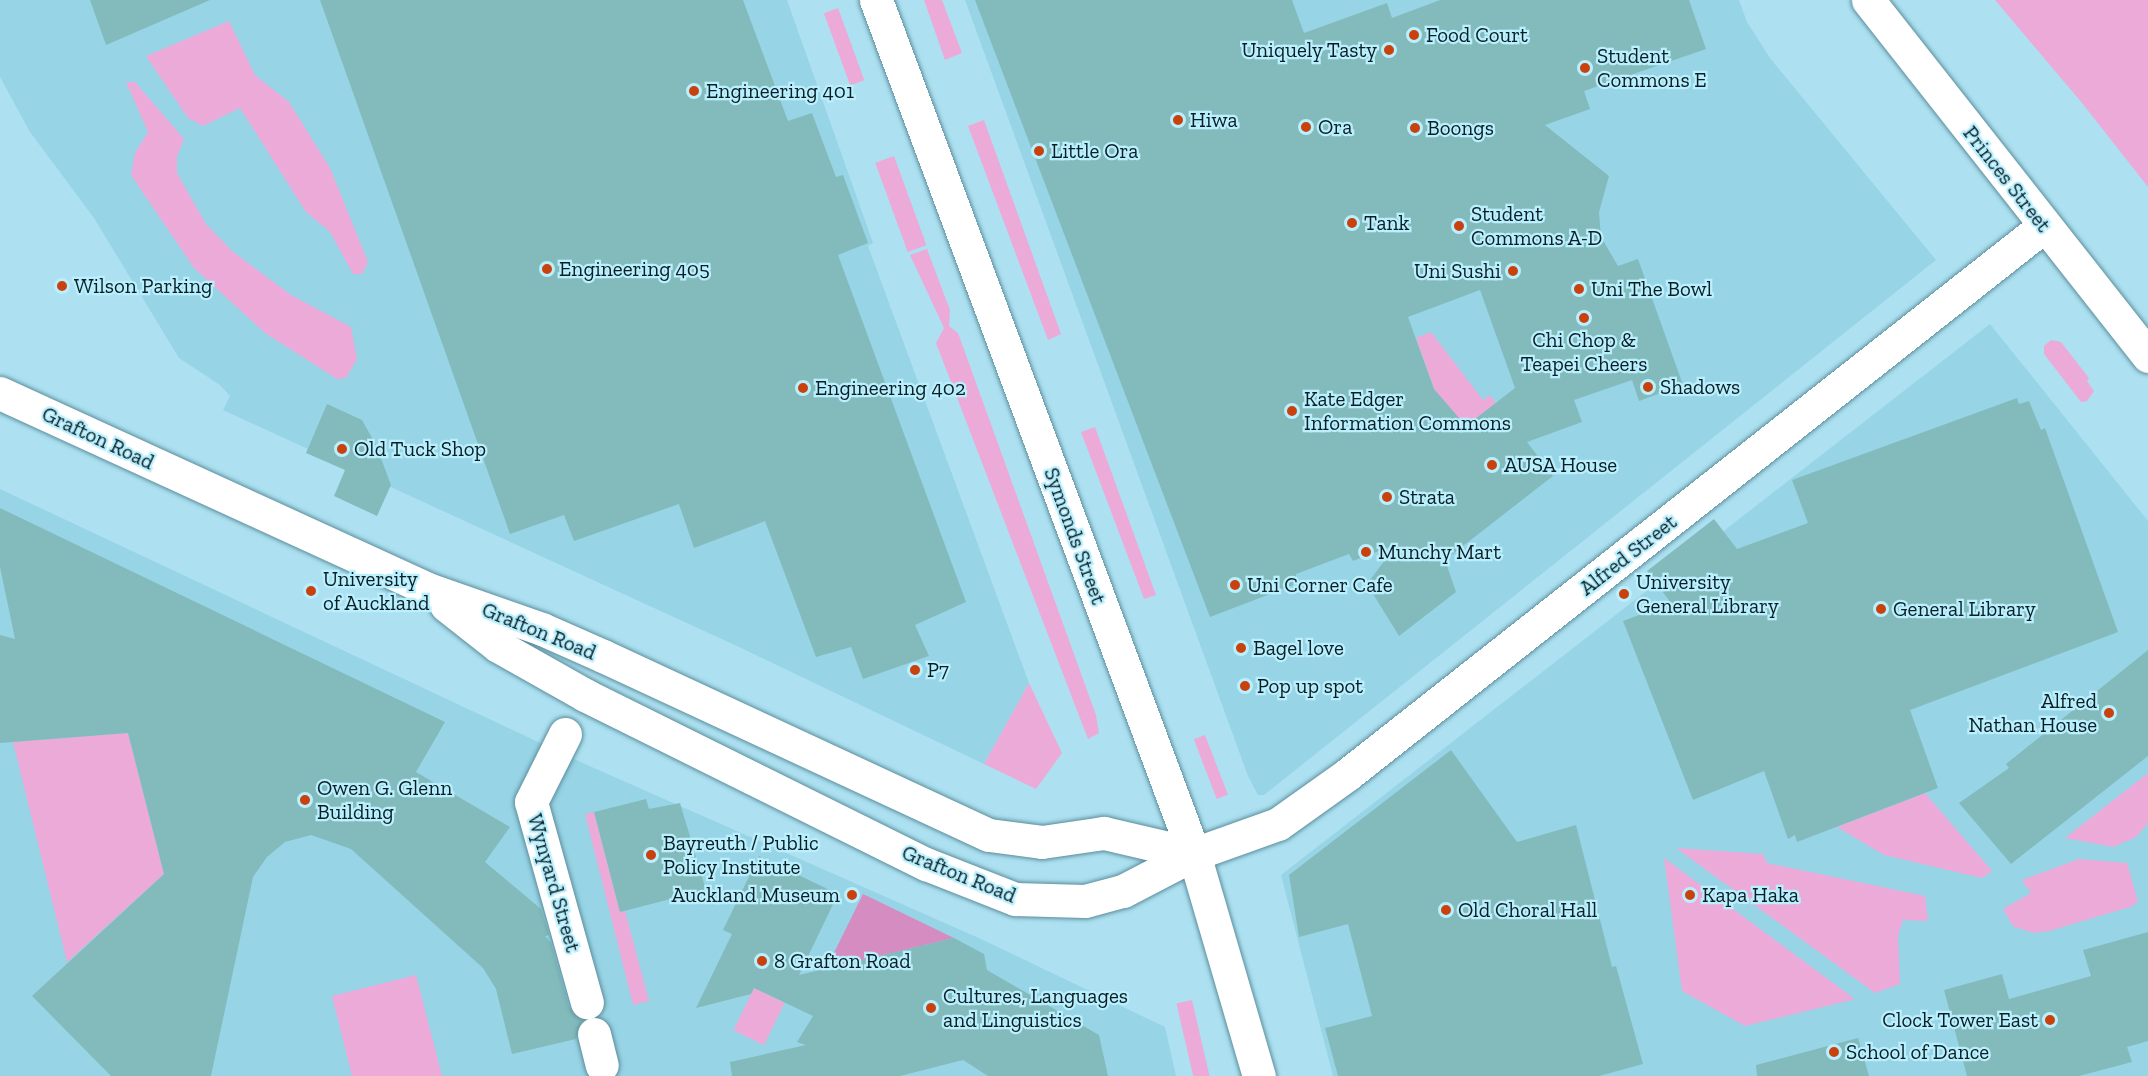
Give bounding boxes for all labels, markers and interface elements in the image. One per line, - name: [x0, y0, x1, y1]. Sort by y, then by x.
- place label: Food Court: [1426, 22, 1528, 48]
- marker: Food Court: [1407, 28, 1421, 42]
- place label: Uniquely Tasty: [1241, 37, 1377, 63]
- marker: Uniquely Tasty: [1382, 43, 1396, 57]
- place label: Student Commons E: [1597, 43, 1707, 93]
- marker: Student Commons E: [1578, 61, 1592, 75]
- place label: Engineering 401: [706, 78, 854, 104]
- marker: Engineering 401: [687, 84, 701, 98]
- place label: Hiwa: [1190, 107, 1238, 133]
- marker: Hiwa: [1171, 113, 1185, 127]
- place label: Ora: [1318, 114, 1352, 140]
- place label: Boongs: [1427, 115, 1494, 141]
- marker: Ora: [1299, 120, 1313, 134]
- marker: Boongs: [1408, 121, 1422, 135]
- street label: Princes Street: [1958, 121, 2056, 237]
- place label: Little Ora: [1051, 138, 1138, 164]
- marker: Little Ora: [1032, 144, 1046, 158]
- place label: Student Commons A-D: [1471, 201, 1603, 251]
- place label: Tank: [1364, 210, 1410, 236]
- marker: Tank: [1345, 216, 1359, 230]
- marker: Student Commons A-D: [1452, 219, 1466, 233]
- place label: Engineering 405: [559, 256, 710, 282]
- place label: Uni Sushi: [1414, 258, 1501, 284]
- marker: Engineering 405: [540, 262, 554, 276]
- marker: Uni Sushi: [1506, 264, 1520, 278]
- place label: Wilson Parking: [74, 273, 213, 299]
- place label: Uni The Bowl: [1591, 276, 1712, 302]
- marker: Wilson Parking: [55, 279, 69, 293]
- marker: Uni The Bowl: [1572, 282, 1586, 296]
- marker: Chi Chop & Teapei Cheers: [1577, 311, 1591, 325]
- place label: Chi Chop & Teapei Cheers: [1521, 327, 1647, 377]
- place label: Shadows: [1660, 374, 1740, 400]
- place label: Engineering 402: [815, 375, 966, 401]
- marker: Shadows: [1641, 380, 1655, 394]
- marker: Engineering 402: [796, 381, 810, 395]
- place label: Kate Edger Information Commons: [1304, 386, 1511, 436]
- street label: Grafton Road: [38, 401, 158, 475]
- marker: Kate Edger Information Commons: [1285, 404, 1299, 418]
- place label: Old Tuck Shop: [354, 436, 486, 462]
- marker: Old Tuck Shop: [335, 442, 349, 456]
- place label: AUSA House: [1504, 452, 1618, 478]
- marker: AUSA House: [1485, 458, 1499, 472]
- street label: Symonds Street: [1039, 464, 1111, 608]
- place label: Strata: [1399, 484, 1455, 510]
- marker: Strata: [1380, 490, 1394, 504]
- street label: Alfred Street: [1574, 509, 1682, 601]
- place label: Munchy Mart: [1378, 539, 1501, 565]
- marker: Munchy Mart: [1359, 545, 1373, 559]
- place label: University of Auckland: [323, 566, 430, 616]
- place label: University General Library: [1636, 569, 1779, 619]
- place label: Uni Corner Cafe: [1247, 572, 1393, 598]
- marker: Uni Corner Cafe: [1228, 578, 1242, 592]
- marker: University of Auckland: [304, 584, 318, 598]
- marker: University General Library: [1617, 587, 1631, 601]
- place label: General Library: [1893, 596, 2036, 622]
- street label: Grafton Road: [478, 597, 600, 665]
- marker: General Library: [1874, 602, 1888, 616]
- place label: Bagel love: [1253, 635, 1344, 661]
- marker: Bagel love: [1234, 641, 1248, 655]
- place label: P7: [927, 657, 949, 683]
- marker: P7: [908, 663, 922, 677]
- place label: Pop up spot: [1257, 673, 1363, 699]
- marker: Pop up spot: [1238, 679, 1252, 693]
- place label: Alfred Nathan House: [1968, 688, 2097, 738]
- marker: Alfred Nathan House: [2102, 706, 2116, 720]
- place label: Owen G. Glenn Building: [317, 775, 452, 825]
- marker: Owen G. Glenn Building: [298, 793, 312, 807]
- street label: Wynyard Street: [522, 811, 586, 955]
- place label: Bayreuth / Public Policy Institute: [663, 830, 819, 880]
- street label: Grafton Road: [898, 840, 1020, 908]
- marker: Bayreuth / Public Policy Institute: [644, 848, 658, 862]
- place label: Auckland Museum: [671, 882, 840, 908]
- place label: Kapa Haka: [1702, 882, 1799, 908]
- marker: Auckland Museum: [845, 888, 859, 902]
- marker: Kapa Haka: [1683, 888, 1697, 902]
- place label: Old Choral Hall: [1458, 897, 1597, 923]
- marker: Old Choral Hall: [1439, 903, 1453, 917]
- place label: 8 Grafton Road: [774, 948, 911, 974]
- marker: 8 Grafton Road: [755, 954, 769, 968]
- place label: Cultures, Languages and Linguistics: [943, 983, 1128, 1033]
- marker: Cultures, Languages and Linguistics: [924, 1001, 938, 1015]
- place label: Clock Tower East: [1882, 1007, 2038, 1033]
- marker: Clock Tower East: [2043, 1013, 2057, 1027]
- place label: School of Dance: [1846, 1039, 1989, 1065]
- marker: School of Dance: [1827, 1045, 1841, 1059]

